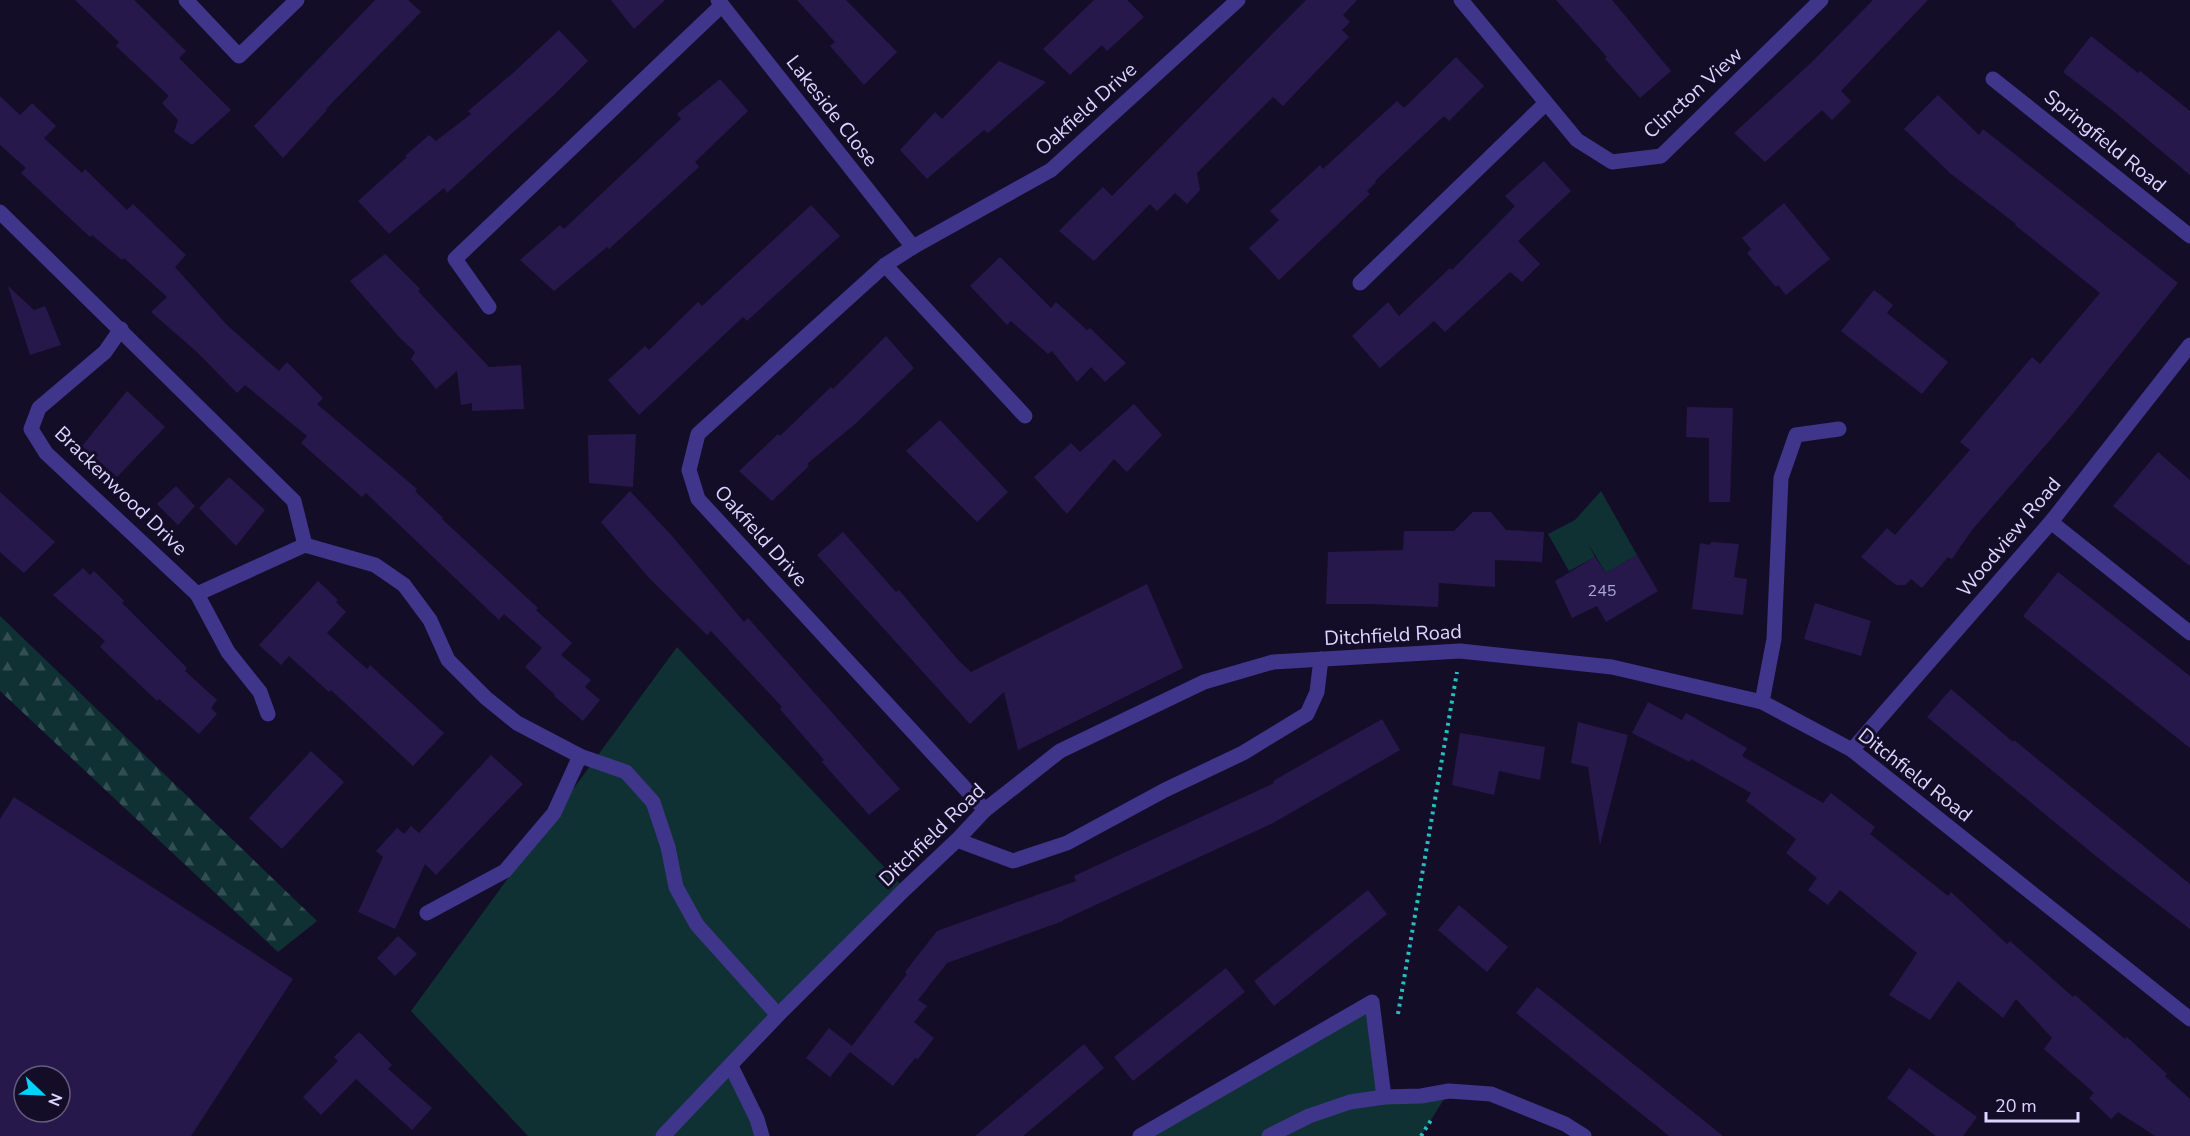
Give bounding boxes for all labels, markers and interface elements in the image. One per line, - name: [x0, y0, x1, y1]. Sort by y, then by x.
- street label: Clincton View: [1638, 41, 1749, 145]
- street label: Lakeside Close: [780, 50, 884, 172]
- street label: Oakfield Drive: [1029, 56, 1143, 162]
- street label: Springfield Road: [2038, 83, 2172, 199]
- street label: Brackenwood Drive: [49, 420, 193, 562]
- street label: Woodview Road: [1951, 471, 2067, 603]
- street label: Oakfield Drive: [708, 479, 814, 593]
- house number: 245: [1588, 580, 1616, 602]
- street label: Ditchfield Road: [1323, 618, 1463, 652]
- street label: Ditchfield Road: [1852, 722, 1978, 828]
- street label: Ditchfield Road: [873, 777, 991, 893]
- north arrow: [12, 1064, 72, 1124]
- scale bar: [1986, 1085, 2078, 1123]
- text: N: [42, 1090, 67, 1109]
- text: 20 m: [1995, 1094, 2037, 1118]

